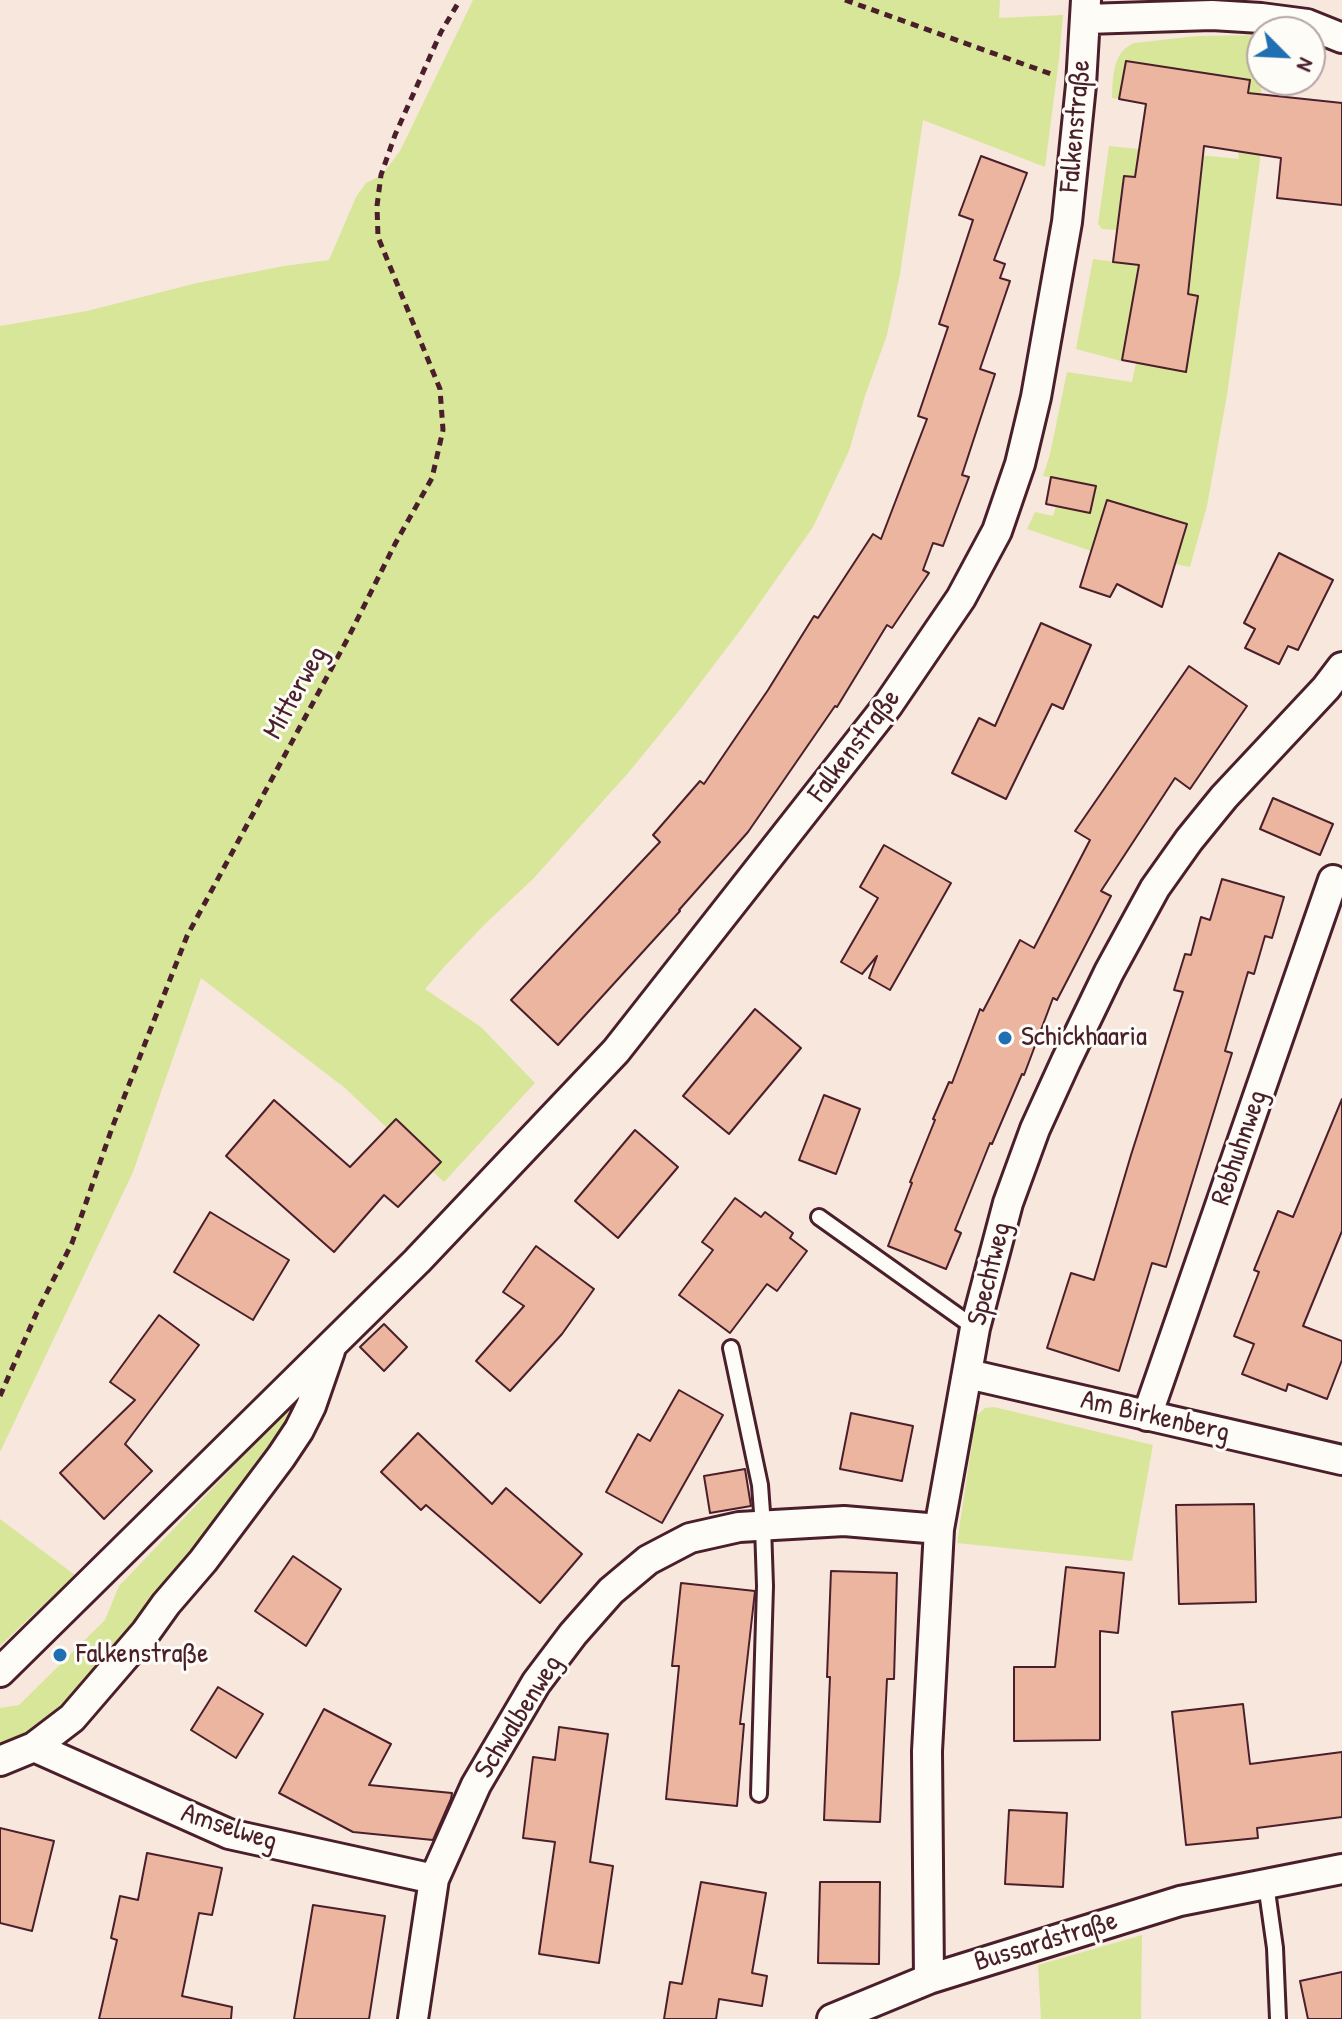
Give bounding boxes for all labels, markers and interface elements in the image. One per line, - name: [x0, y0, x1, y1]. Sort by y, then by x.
- north arrow: [1246, 16, 1326, 96]
- text: N: [1290, 53, 1322, 76]
- street label: Falkenstraße: [1053, 59, 1099, 193]
- street label: Mitterweg: [257, 641, 335, 745]
- street label: Falkenstraße: [802, 683, 908, 809]
- place label: Schickhaaria: [1021, 1021, 1147, 1055]
- marker: Schickhaaria: [996, 1029, 1014, 1047]
- street label: Rebhuhnweg: [1205, 1086, 1275, 1210]
- street label: Spechtweg: [961, 1219, 1019, 1329]
- street label: Am Birkenberg: [1077, 1384, 1233, 1450]
- place label: Falkenstraße: [76, 1638, 208, 1672]
- marker: Falkenstraße: [51, 1646, 69, 1664]
- street label: Schwalbenweg: [468, 1649, 570, 1785]
- street label: Amselweg: [177, 1797, 281, 1859]
- street label: Bussardstraße: [970, 1904, 1122, 1980]

